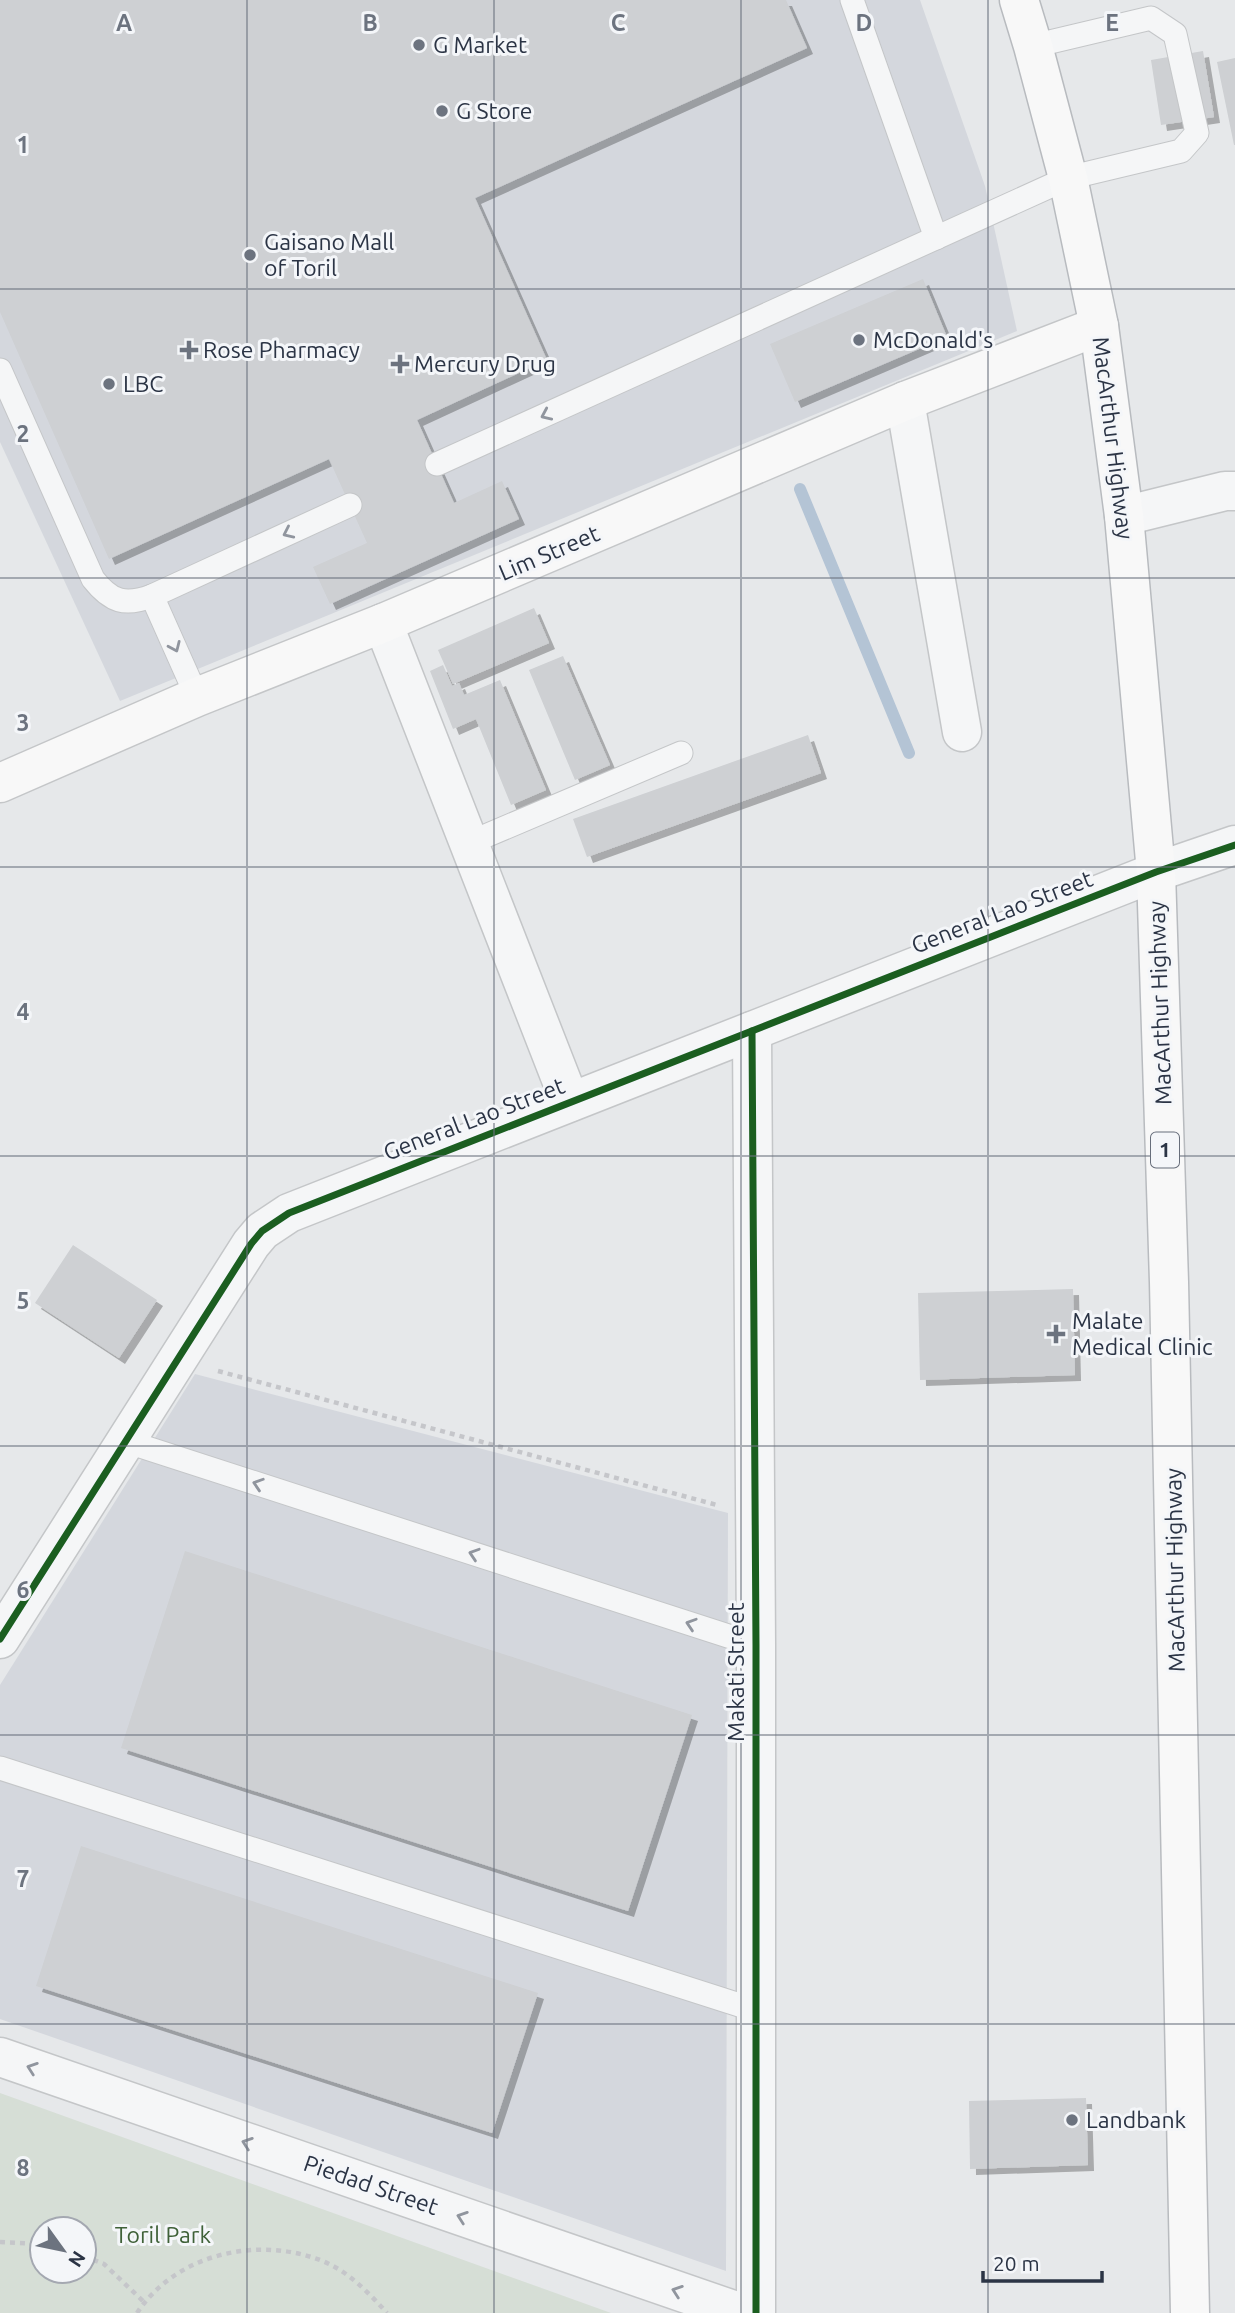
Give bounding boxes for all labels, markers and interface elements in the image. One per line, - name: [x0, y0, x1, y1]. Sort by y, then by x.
- text: A: [116, 10, 132, 35]
- text: B: [362, 10, 378, 35]
- text: C: [611, 10, 626, 35]
- text: D: [856, 10, 872, 35]
- text: E: [1105, 10, 1119, 35]
- place label: G Market: [433, 32, 527, 57]
- marker: G Market: [411, 37, 427, 53]
- place label: G Store: [456, 98, 532, 123]
- marker: G Store: [434, 103, 450, 119]
- text: 1: [17, 132, 29, 157]
- place label: Gaisano Mall of Toril: [264, 229, 394, 280]
- marker: Gaisano Mall of Toril: [242, 247, 258, 263]
- place label: McDonald's: [873, 327, 993, 352]
- marker: McDonald's: [851, 332, 867, 348]
- street label: MacArthur Highway: [1089, 335, 1138, 541]
- place label: Rose Pharmacy: [203, 337, 360, 362]
- marker: Rose Pharmacy: [181, 342, 197, 358]
- place label: Mercury Drug: [414, 351, 556, 376]
- marker: Mercury Drug: [392, 356, 408, 372]
- place label: LBC: [123, 371, 163, 396]
- marker: LBC: [101, 376, 117, 392]
- one-way arrow: [541, 407, 553, 421]
- text: 2: [17, 421, 29, 446]
- street label: Lim Street: [495, 520, 603, 585]
- one-way arrow: [283, 525, 295, 539]
- one-way arrow: [167, 639, 181, 652]
- text: 3: [17, 710, 29, 735]
- street label: General Lao Street: [908, 865, 1096, 958]
- street label: MacArthur Highway: [1143, 901, 1176, 1105]
- text: 4: [17, 999, 30, 1024]
- street label: General Lao Street: [380, 1072, 568, 1165]
- road number: 1: [1151, 1132, 1179, 1168]
- text: 5: [17, 1288, 29, 1313]
- place label: Malate Medical Clinic: [1072, 1308, 1213, 1359]
- marker: Malate Medical Clinic: [1046, 1324, 1066, 1344]
- street label: MacArthur Highway: [1160, 1468, 1189, 1672]
- one-way arrow: [252, 1478, 264, 1492]
- one-way arrow: [469, 1548, 481, 1562]
- text: 6: [17, 1577, 30, 1602]
- street label: Makati Street: [723, 1602, 748, 1742]
- one-way arrow: [685, 1618, 697, 1632]
- text: 7: [17, 1866, 29, 1891]
- one-way arrow: [27, 2062, 39, 2076]
- place label: Landbank: [1086, 2107, 1187, 2132]
- marker: Landbank: [1064, 2112, 1080, 2128]
- one-way arrow: [242, 2137, 254, 2151]
- street label: Piedad Street: [301, 2150, 442, 2219]
- text: 8: [17, 2155, 29, 2180]
- one-way arrow: [457, 2211, 469, 2225]
- north arrow: [28, 2215, 98, 2285]
- park label: Toril Park: [115, 2222, 212, 2247]
- scale bar: [983, 2240, 1102, 2284]
- text: N: [64, 2247, 90, 2271]
- text: 20 m: [993, 2251, 1040, 2275]
- one-way arrow: [672, 2285, 684, 2299]

